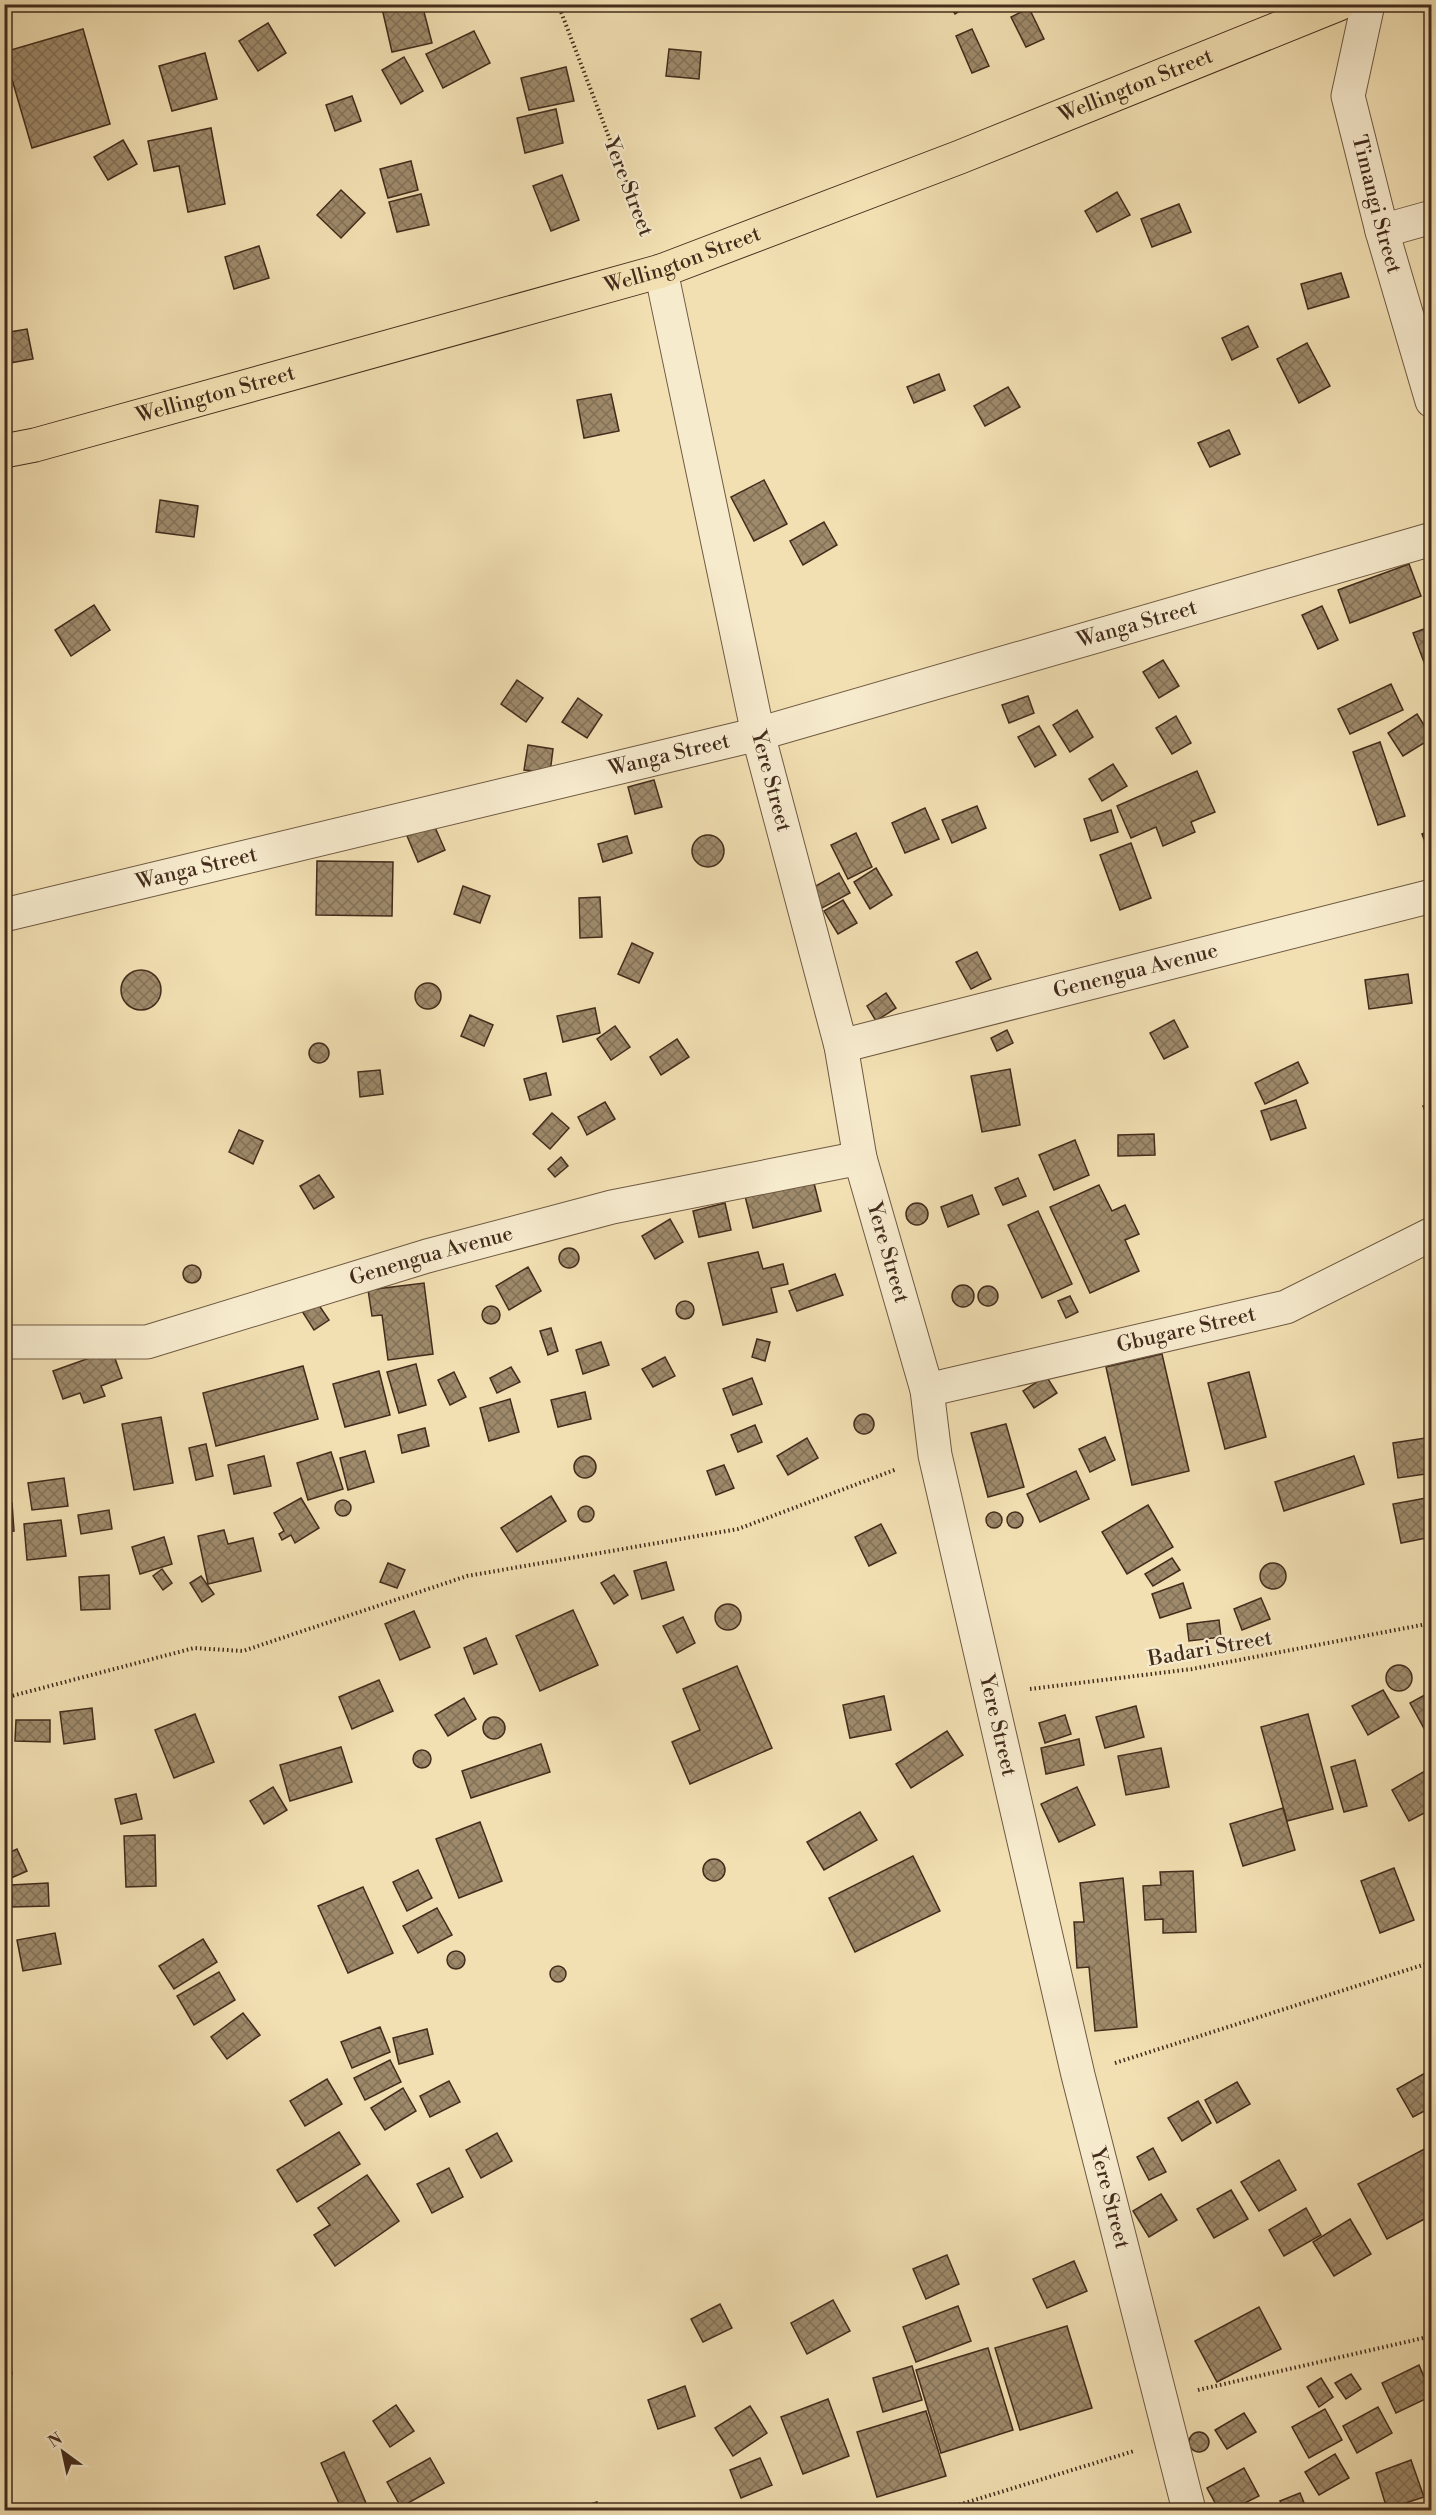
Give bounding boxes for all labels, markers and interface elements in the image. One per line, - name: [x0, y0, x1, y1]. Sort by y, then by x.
- street label: Wellington Street: [1054, 43, 1217, 129]
- street label: Timangi Street: [1345, 132, 1407, 277]
- street label: Yere Street: [597, 133, 659, 241]
- street label: Wellington Street: [600, 221, 765, 299]
- street label: Wellington Street: [132, 360, 299, 430]
- street label: Wanga Street: [1073, 594, 1201, 654]
- street label: Yere Street: [744, 727, 797, 835]
- street label: Wanga Street: [605, 728, 733, 783]
- street label: Wanga Street: [132, 842, 260, 896]
- street label: Genengua Avenue: [1051, 938, 1221, 1005]
- street label: Yere Street: [860, 1198, 914, 1307]
- street label: Genengua Avenue: [346, 1221, 516, 1292]
- street label: Gbugare Street: [1114, 1301, 1259, 1359]
- street label: Badari Street: [1145, 1625, 1275, 1673]
- street label: Yere Street: [973, 1671, 1022, 1779]
- street label: Yere Street: [1084, 2144, 1135, 2252]
- north arrow: [33, 2422, 93, 2482]
- text: N: [45, 2428, 66, 2452]

